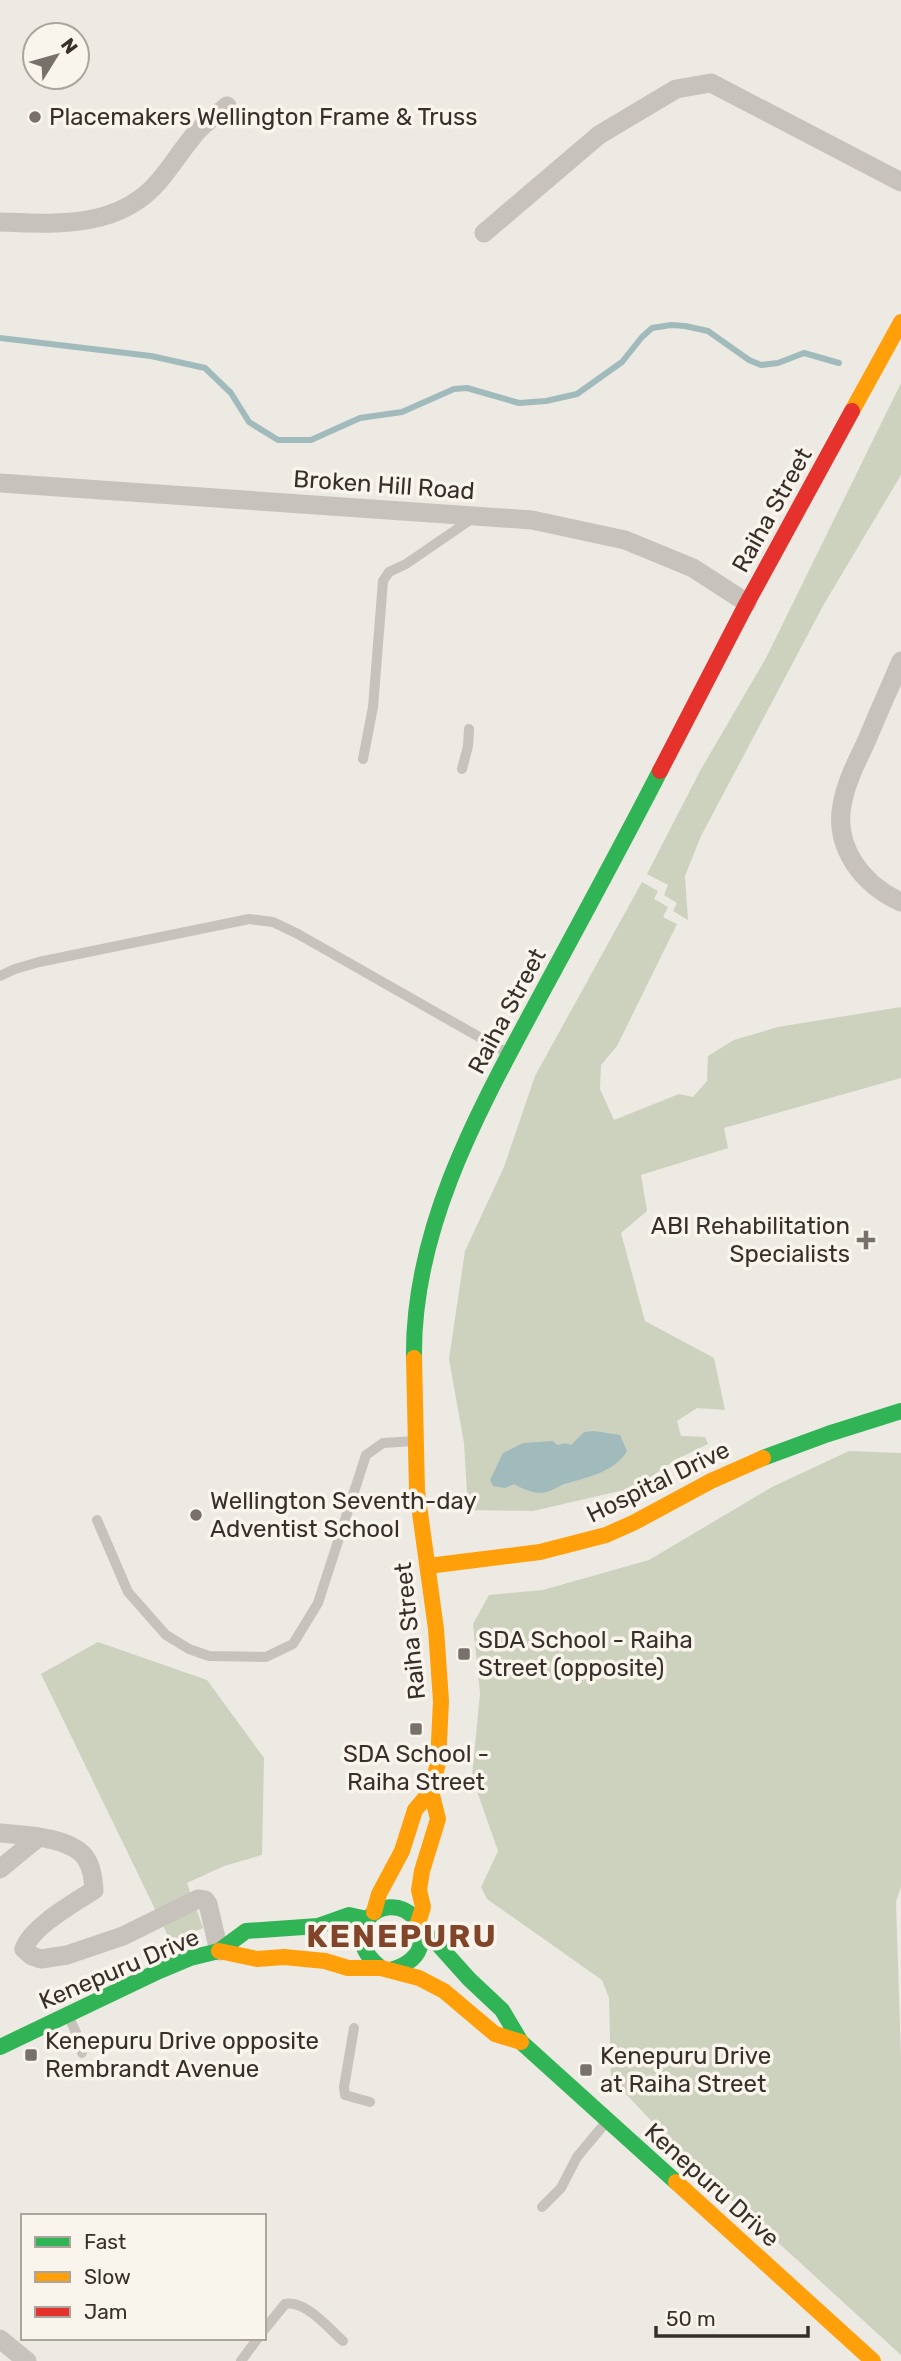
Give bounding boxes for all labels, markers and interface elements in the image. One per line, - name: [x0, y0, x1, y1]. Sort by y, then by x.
- north arrow: [21, 21, 91, 91]
- text: N: [56, 34, 82, 58]
- place label: Placemakers Wellington Frame & Truss: [49, 103, 477, 131]
- marker: Placemakers Wellington Frame & Truss: [27, 109, 43, 125]
- street label: Raiha Street: [726, 443, 818, 577]
- street label: Broken Hill Road: [292, 465, 476, 505]
- street label: Raiha Street: [462, 944, 552, 1078]
- place label: ABI Rehabilitation Specialists: [651, 1212, 850, 1268]
- marker: ABI Rehabilitation Specialists: [856, 1230, 876, 1250]
- street label: Hospital Drive: [582, 1435, 734, 1529]
- place label: Wellington Seventh-day Adventist School: [210, 1487, 477, 1543]
- marker: Wellington Seventh-day Adventist School: [188, 1507, 204, 1523]
- street label: Raiha Street: [389, 1561, 431, 1701]
- place label: SDA School - Raiha Street (opposite): [478, 1626, 693, 1682]
- marker: SDA School - Raiha Street (opposite): [456, 1646, 472, 1662]
- marker: SDA School - Raiha Street: [408, 1721, 424, 1737]
- place label: SDA School - Raiha Street: [343, 1740, 489, 1796]
- district label: KENEPURU: [306, 1917, 498, 1955]
- street label: Kenepuru Drive: [35, 1923, 203, 2015]
- place label: Kenepuru Drive opposite Rembrandt Avenue: [45, 2027, 319, 2083]
- place label: Kenepuru Drive at Raiha Street: [600, 2042, 771, 2098]
- marker: Kenepuru Drive opposite Rembrandt Avenue: [23, 2047, 39, 2063]
- marker: Kenepuru Drive at Raiha Street: [578, 2062, 594, 2078]
- street label: Kenepuru Drive: [639, 2117, 785, 2253]
- legend: [21, 2214, 266, 2340]
- text: Fast: [84, 2229, 126, 2254]
- text: Slow: [84, 2264, 131, 2289]
- scale bar: [656, 2294, 808, 2338]
- text: Jam: [84, 2299, 128, 2324]
- text: 50 m: [666, 2306, 716, 2331]

